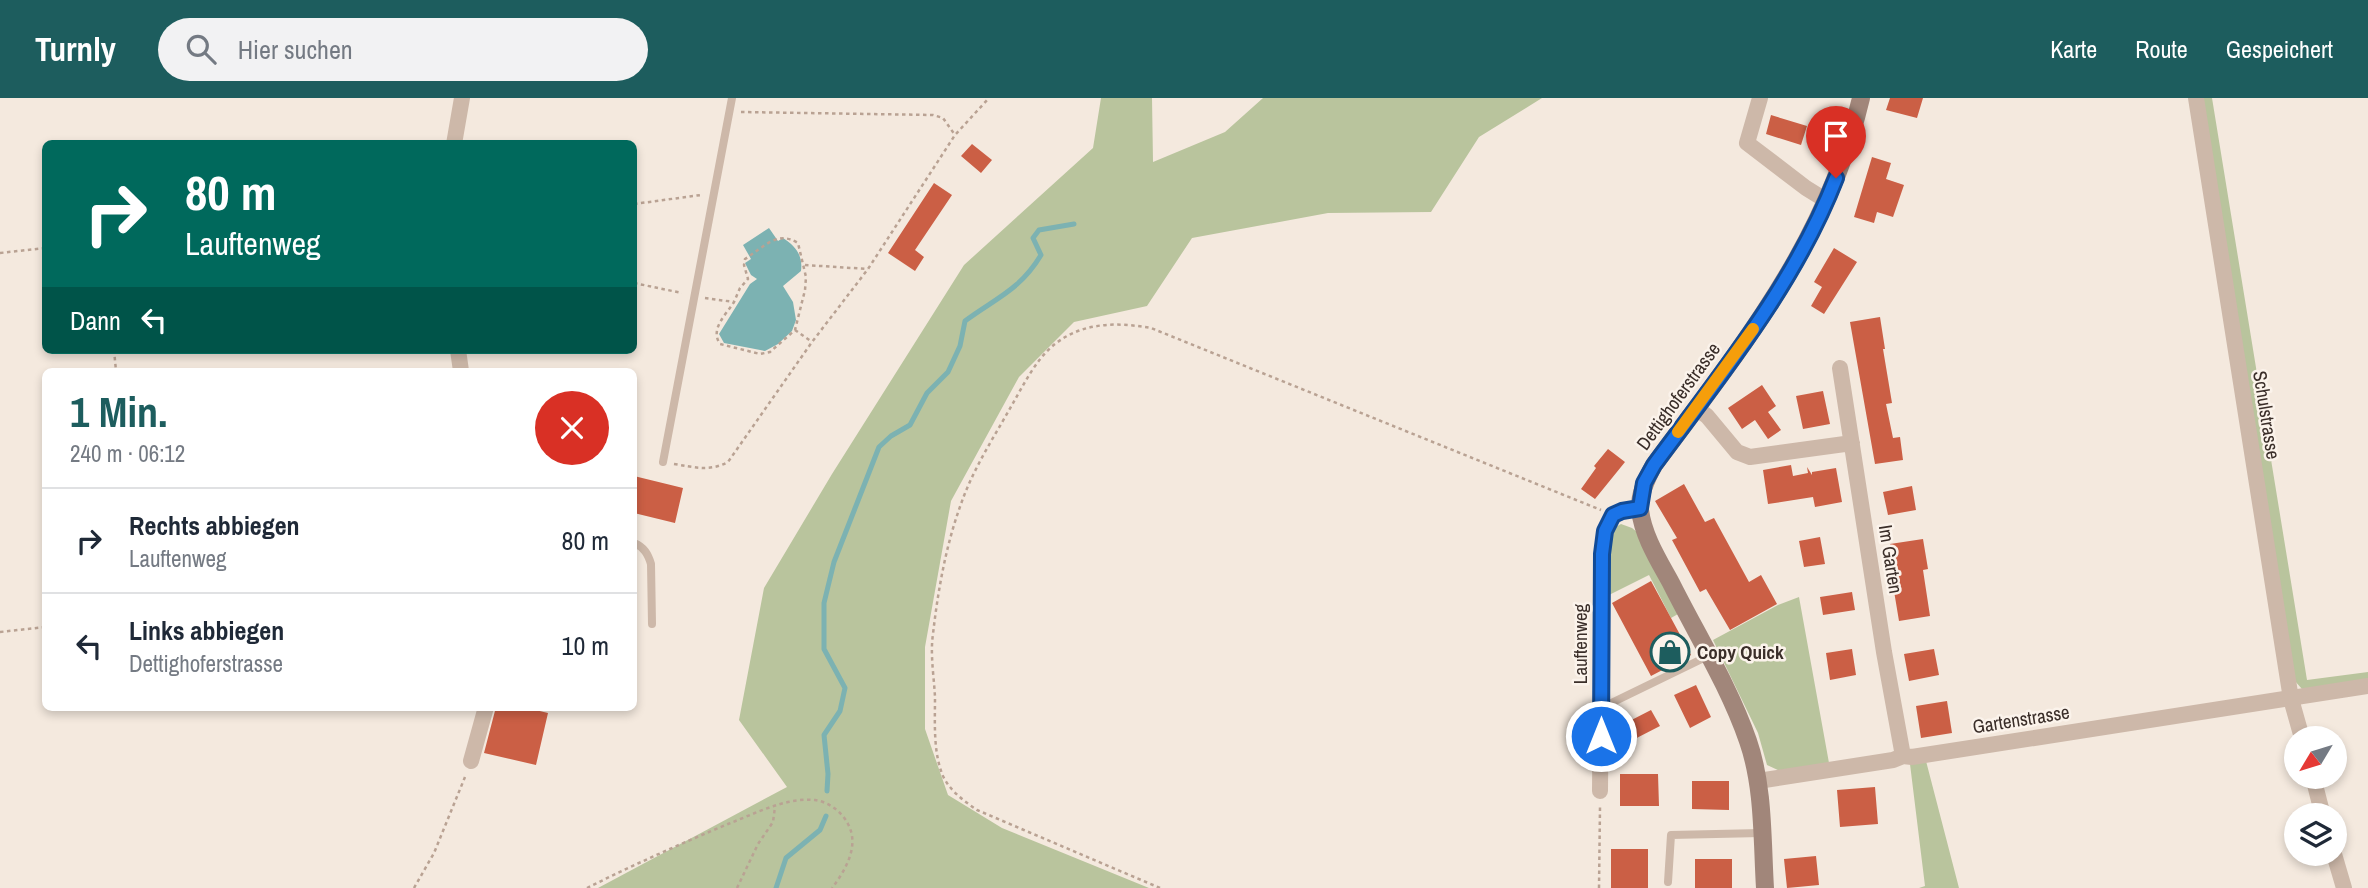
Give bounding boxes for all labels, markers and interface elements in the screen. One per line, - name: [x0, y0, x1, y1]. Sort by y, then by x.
- search box: [158, 18, 648, 81]
- text: Turnly: [35, 27, 116, 71]
- icon: search: [182, 30, 220, 68]
- text: Hier suchen: [238, 32, 353, 67]
- text: Karte: [2050, 33, 2097, 65]
- text: Route: [2135, 33, 2188, 65]
- text: Gespeichert: [2226, 33, 2333, 65]
- pin: [1806, 106, 1866, 178]
- icon: arrive: [1817, 117, 1855, 155]
- text: 80 m: [185, 159, 277, 225]
- icon: right: [70, 168, 161, 259]
- text: Lauftenweg: [185, 222, 321, 265]
- icon: left: [135, 301, 173, 339]
- text: Dann: [70, 303, 121, 338]
- street label: Dettighoferstrasse: [1630, 337, 1726, 455]
- street label: Schulstrasse: [2247, 369, 2287, 461]
- text: 1 Min.: [70, 384, 168, 440]
- button: close: [535, 391, 609, 465]
- text: 240 m · 06:12: [70, 438, 185, 469]
- text: Rechts abbiegen: [129, 508, 300, 543]
- icon: right: [70, 522, 108, 560]
- text: 80 m: [562, 523, 609, 558]
- street label: Im Garten: [1873, 523, 1909, 595]
- text: Lauftenweg: [129, 543, 227, 574]
- street label: Lauftenweg: [1567, 603, 1593, 684]
- text: Links abbiegen: [129, 613, 284, 648]
- icon: left: [70, 627, 108, 665]
- text: 10 m: [562, 628, 609, 663]
- shop icon: Copy Quick: [1649, 631, 1691, 673]
- place label: Copy Quick: [1697, 639, 1784, 665]
- text: Dettighoferstrasse: [129, 648, 283, 679]
- position arrow: [1564, 699, 1638, 773]
- street label: Gartenstrasse: [1971, 699, 2071, 739]
- north arrow: [2284, 726, 2347, 789]
- map controls: [2284, 726, 2347, 866]
- button: layers: [2284, 803, 2347, 866]

